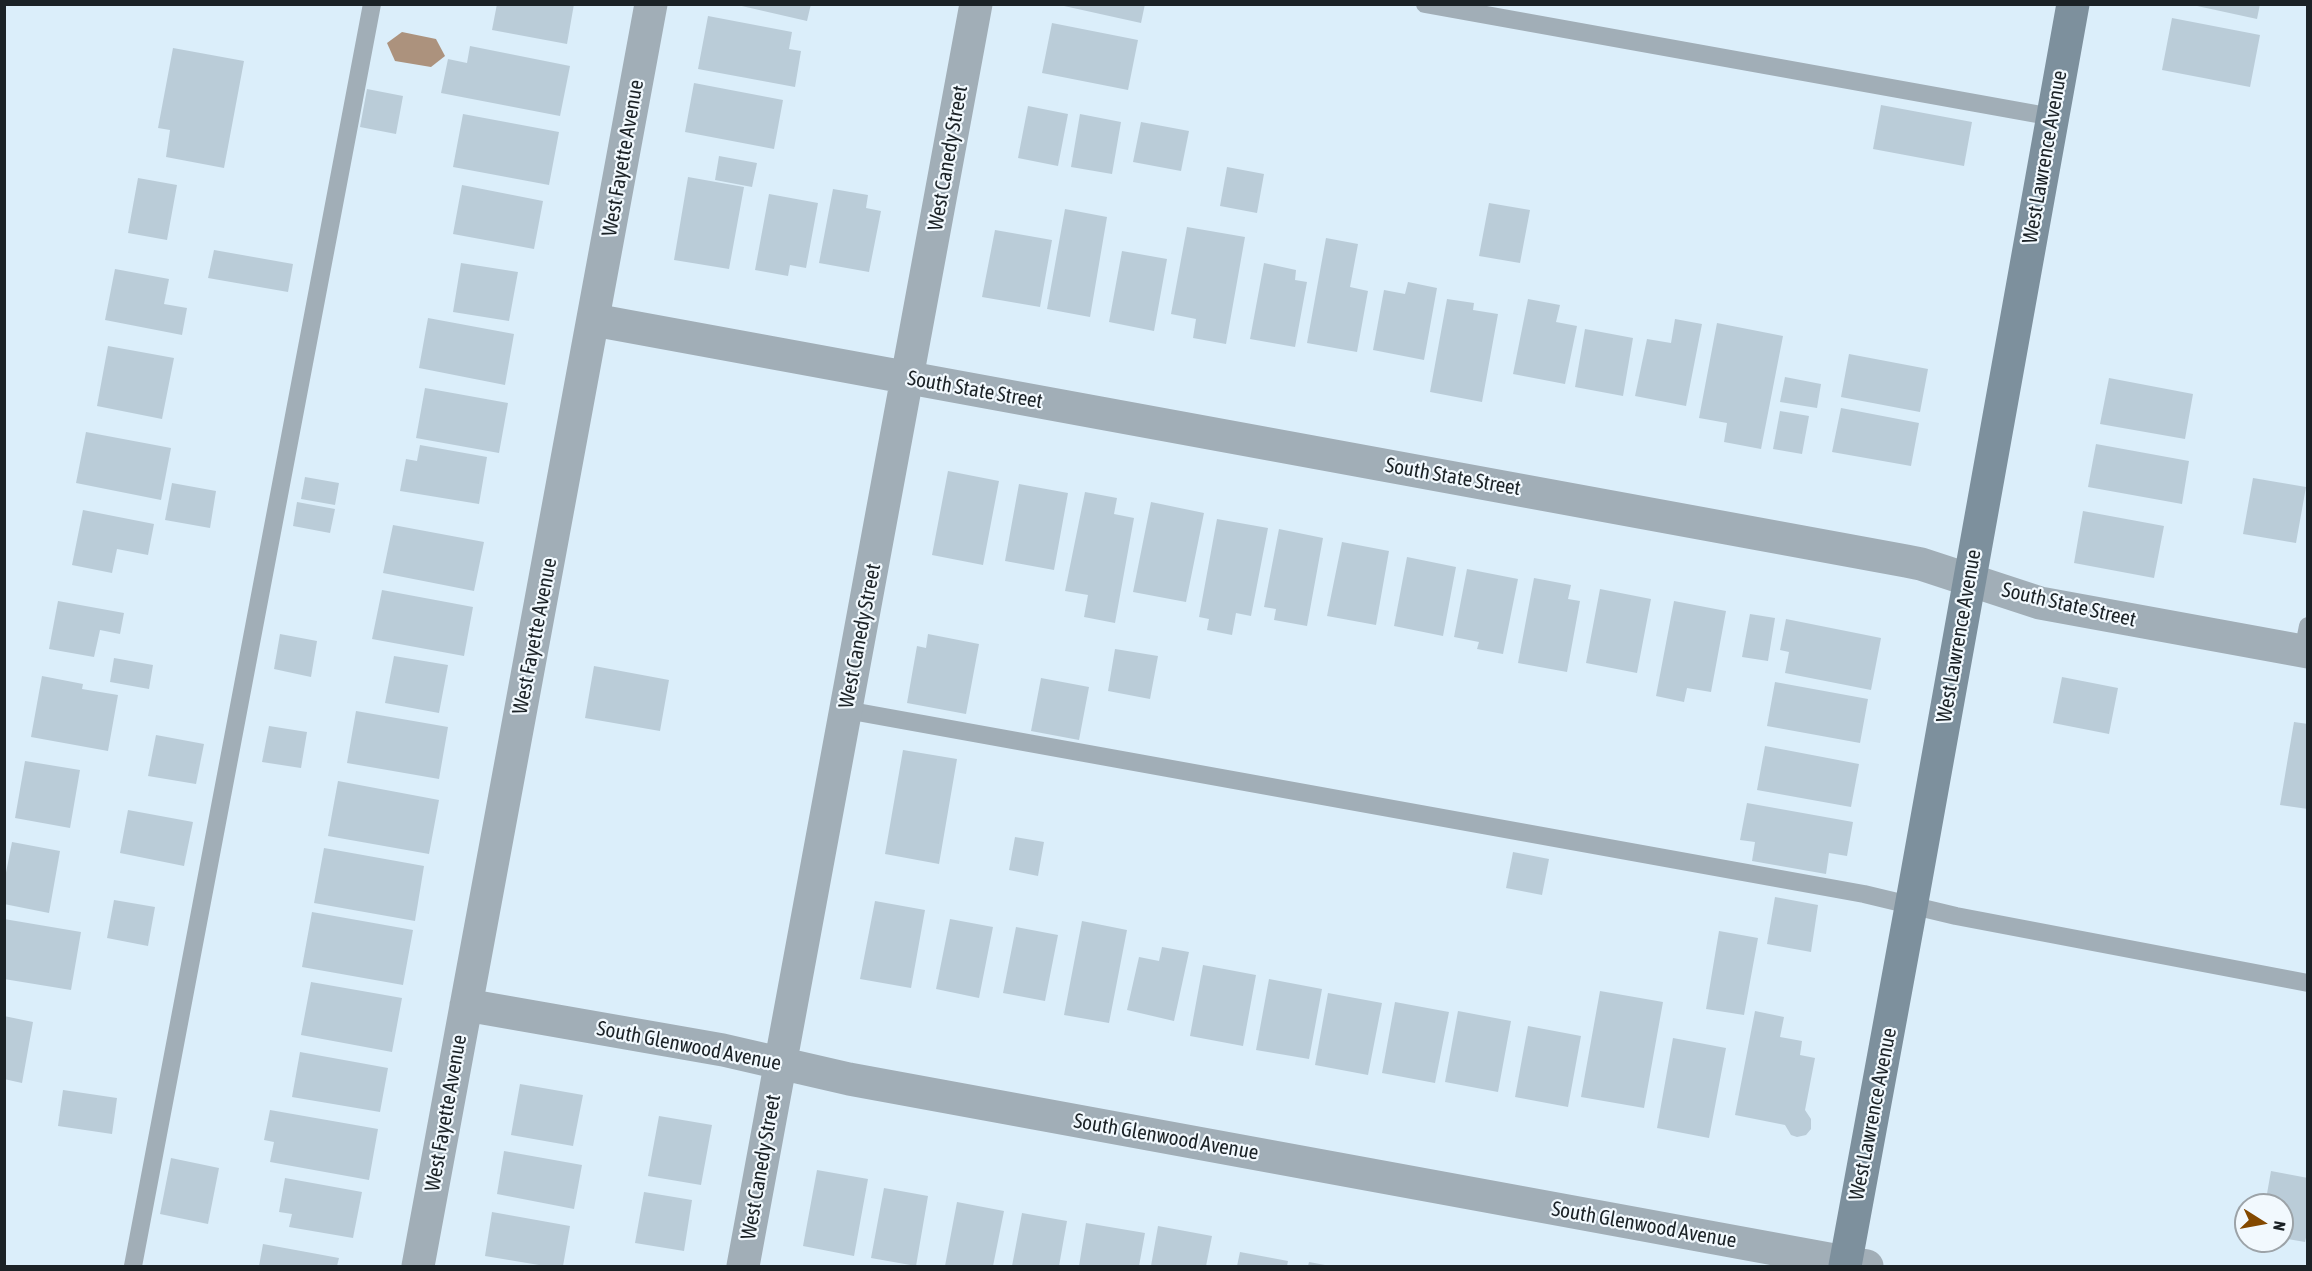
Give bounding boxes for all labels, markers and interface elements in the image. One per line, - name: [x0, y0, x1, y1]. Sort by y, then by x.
- street label: West Lawrence Avenue: [2017, 69, 2073, 245]
- street label: West Fayette Avenue: [597, 78, 649, 238]
- street label: West Canedy Street: [923, 84, 973, 232]
- street label: South State Street: [905, 366, 1045, 414]
- street label: South State Street: [1383, 453, 1523, 501]
- street label: West Lawrence Avenue: [1931, 548, 1987, 724]
- street label: West Fayette Avenue: [507, 556, 563, 716]
- street label: West Canedy Street: [834, 562, 886, 710]
- street label: South State Street: [1999, 577, 2139, 633]
- street label: South Glenwood Avenue: [595, 1016, 783, 1076]
- street label: West Lawrence Avenue: [1844, 1026, 1902, 1202]
- street label: West Fayette Avenue: [420, 1033, 472, 1193]
- street label: West Canedy Street: [736, 1093, 786, 1241]
- street label: South Glenwood Avenue: [1072, 1108, 1260, 1166]
- north arrow: [2234, 1193, 2294, 1253]
- street label: South Glenwood Avenue: [1550, 1196, 1738, 1254]
- text: N: [2270, 1220, 2289, 1232]

